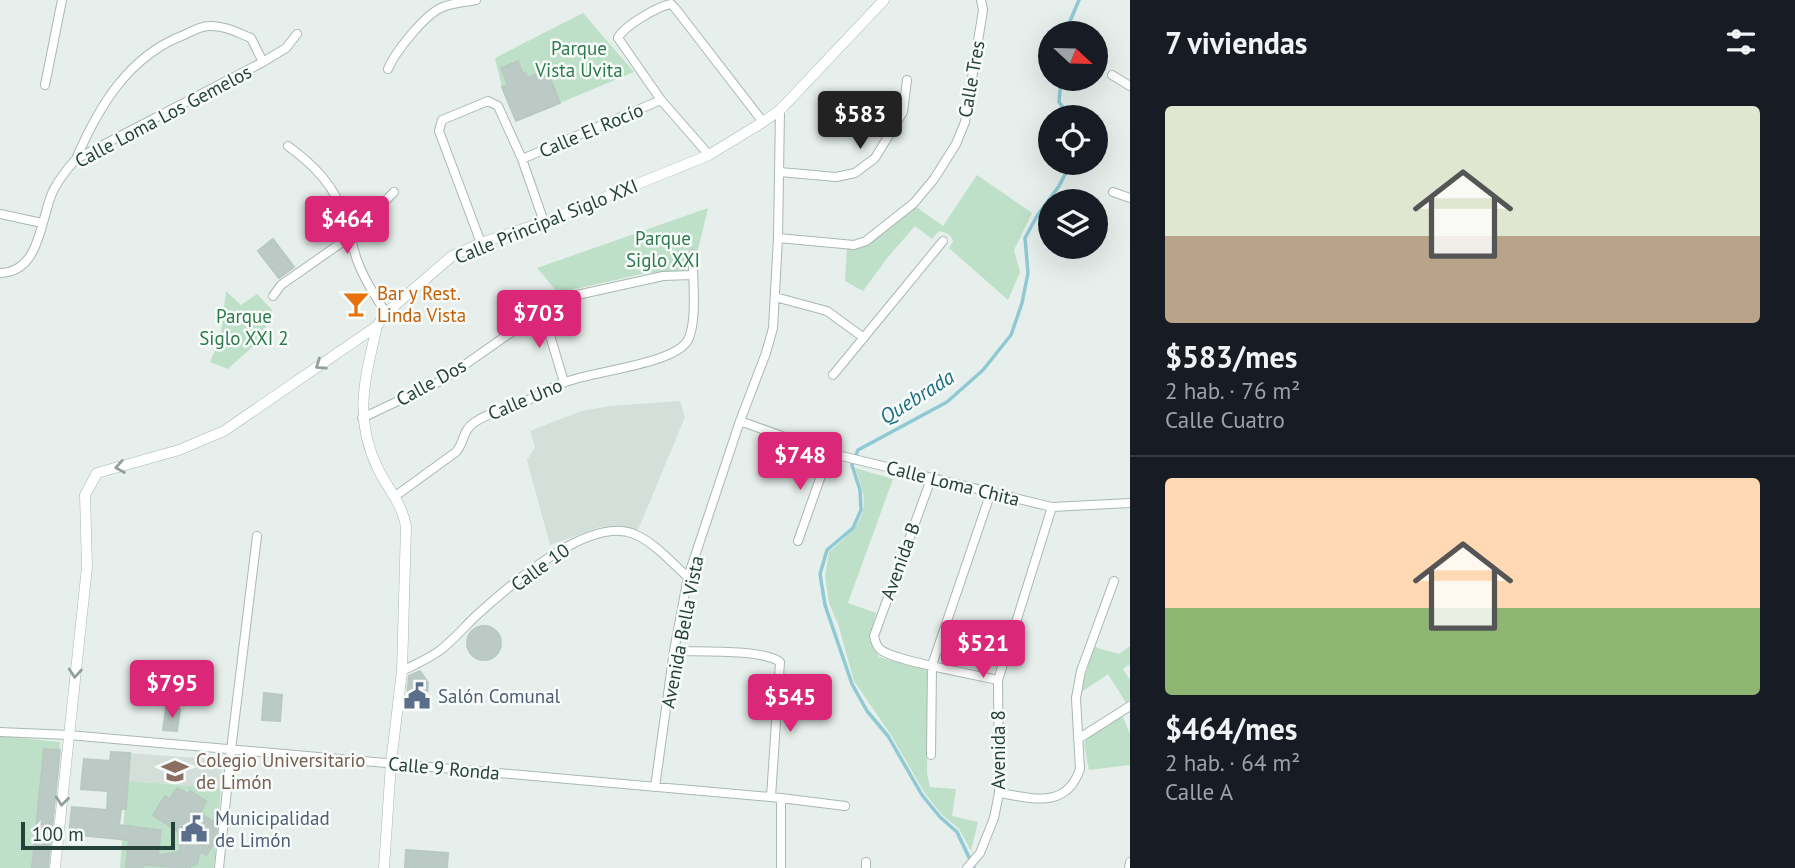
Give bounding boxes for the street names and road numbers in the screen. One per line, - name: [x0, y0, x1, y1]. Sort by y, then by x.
- street label: Calle Tres: [952, 39, 990, 119]
- street label: Calle Loma Los Gemelos: [71, 59, 255, 173]
- street label: Calle El Rocío: [535, 97, 647, 163]
- street label: Calle Principal Siglo XXI: [451, 173, 641, 269]
- street label: Calle Dos: [392, 353, 470, 411]
- street label: Calle Uno: [484, 373, 566, 425]
- street label: Calle Loma Chita: [884, 455, 1022, 511]
- street label: Avenida B: [875, 519, 925, 603]
- street label: Calle 10: [506, 538, 574, 596]
- street label: Avenida Bella Vista: [655, 554, 709, 710]
- street label: Avenida 8: [986, 710, 1010, 790]
- street label: Calle 9 Ronda: [387, 751, 501, 785]

